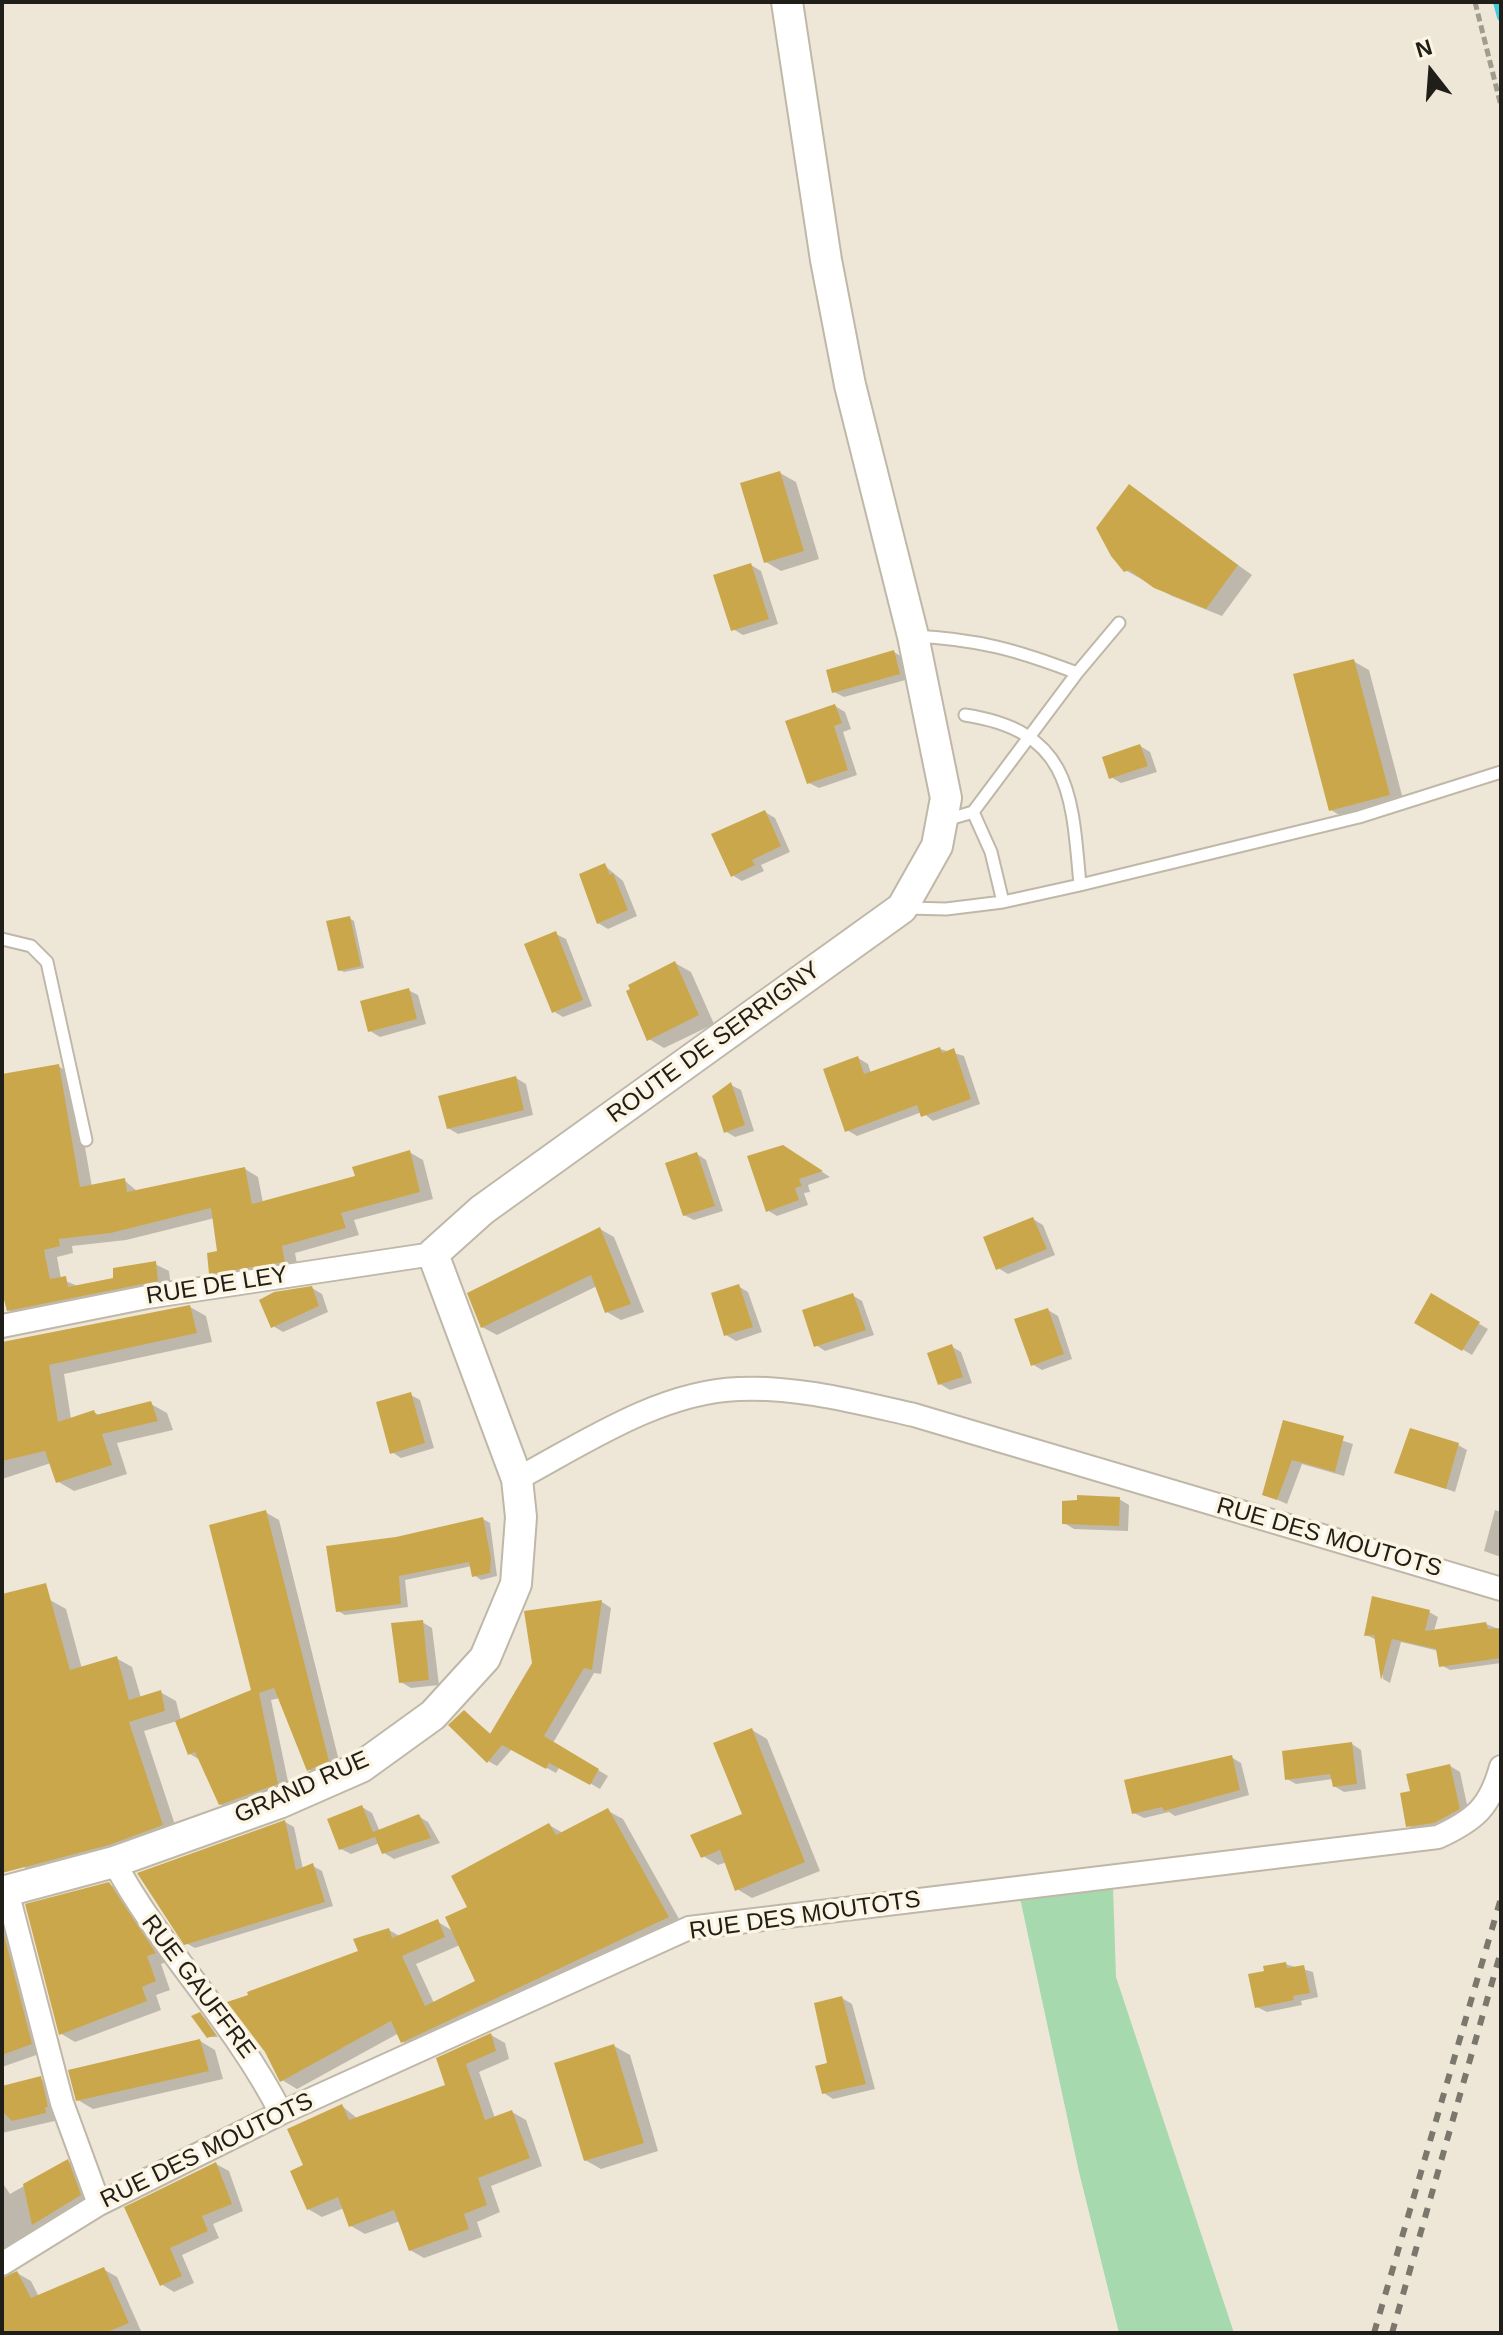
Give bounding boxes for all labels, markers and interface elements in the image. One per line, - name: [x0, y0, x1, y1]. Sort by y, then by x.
- north arrow: [1391, 32, 1471, 112]
- text: N: [1413, 34, 1435, 63]
- street label: ROUTE DE SERRIGNY: [602, 956, 826, 1130]
- street label: RUE DE LEY: [144, 1261, 290, 1311]
- street label: RUE DES MOUTOTS: [1213, 1492, 1445, 1584]
- street label: GRAND RUE: [230, 1746, 374, 1830]
- street label: RUE DES MOUTOTS: [688, 1886, 922, 1946]
- street label: RUE GAUFFRE: [135, 1910, 261, 2064]
- street label: RUE DES MOUTOTS: [96, 2087, 318, 2215]

